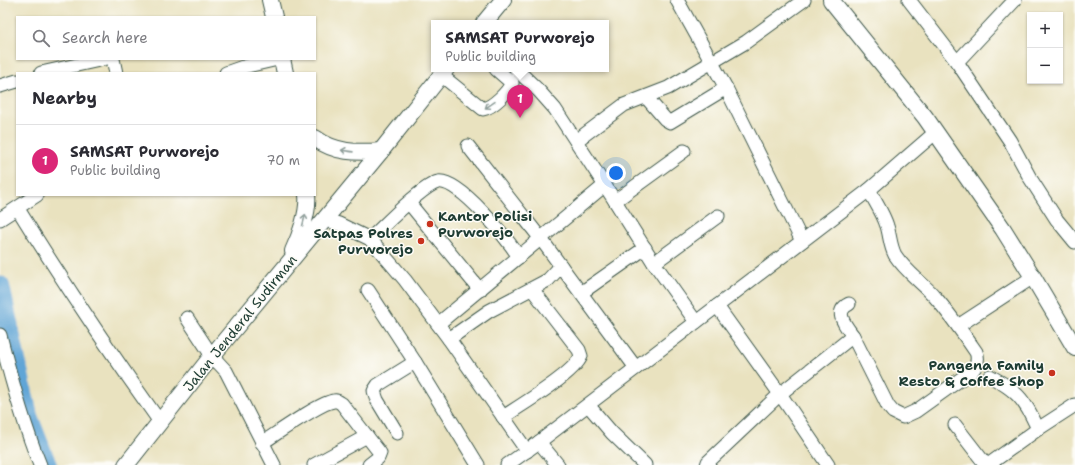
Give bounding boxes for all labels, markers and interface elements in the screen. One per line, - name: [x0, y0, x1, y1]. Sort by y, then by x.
- map controls: [1027, 12, 1063, 84]
- button: +: [1027, 12, 1063, 48]
- search box: [16, 16, 316, 60]
- popup: [431, 20, 609, 72]
- icon: search: [30, 27, 52, 49]
- text: Search here: [62, 28, 148, 48]
- text: SAMSAT Purworejo: [445, 28, 595, 48]
- text: Public building: [445, 48, 536, 65]
- button: −: [1027, 48, 1063, 84]
- pin: 1: [507, 85, 533, 118]
- text: Nearby: [32, 87, 97, 109]
- one-way arrow: [485, 101, 496, 110]
- text: SAMSAT Purworejo: [70, 142, 219, 162]
- one-way arrow: [340, 147, 353, 155]
- text: 1: [42, 152, 48, 169]
- text: 70 m: [266, 152, 300, 169]
- text: Public building: [70, 162, 161, 179]
- your location: [606, 163, 626, 183]
- place label: Kantor Polisi Purworejo: [438, 207, 532, 241]
- one-way arrow: [300, 214, 308, 227]
- marker: Kantor Polisi Purworejo: [425, 219, 435, 229]
- place label: Satpas Polres Purworejo: [313, 224, 413, 258]
- marker: Satpas Polres Purworejo: [416, 236, 426, 246]
- street label: Jalan Jenderal Sudirman: [179, 251, 301, 395]
- place label: Pangena Family Resto & Coffee Shop: [899, 356, 1044, 390]
- marker: Pangena Family Resto & Coffee Shop: [1047, 368, 1057, 378]

